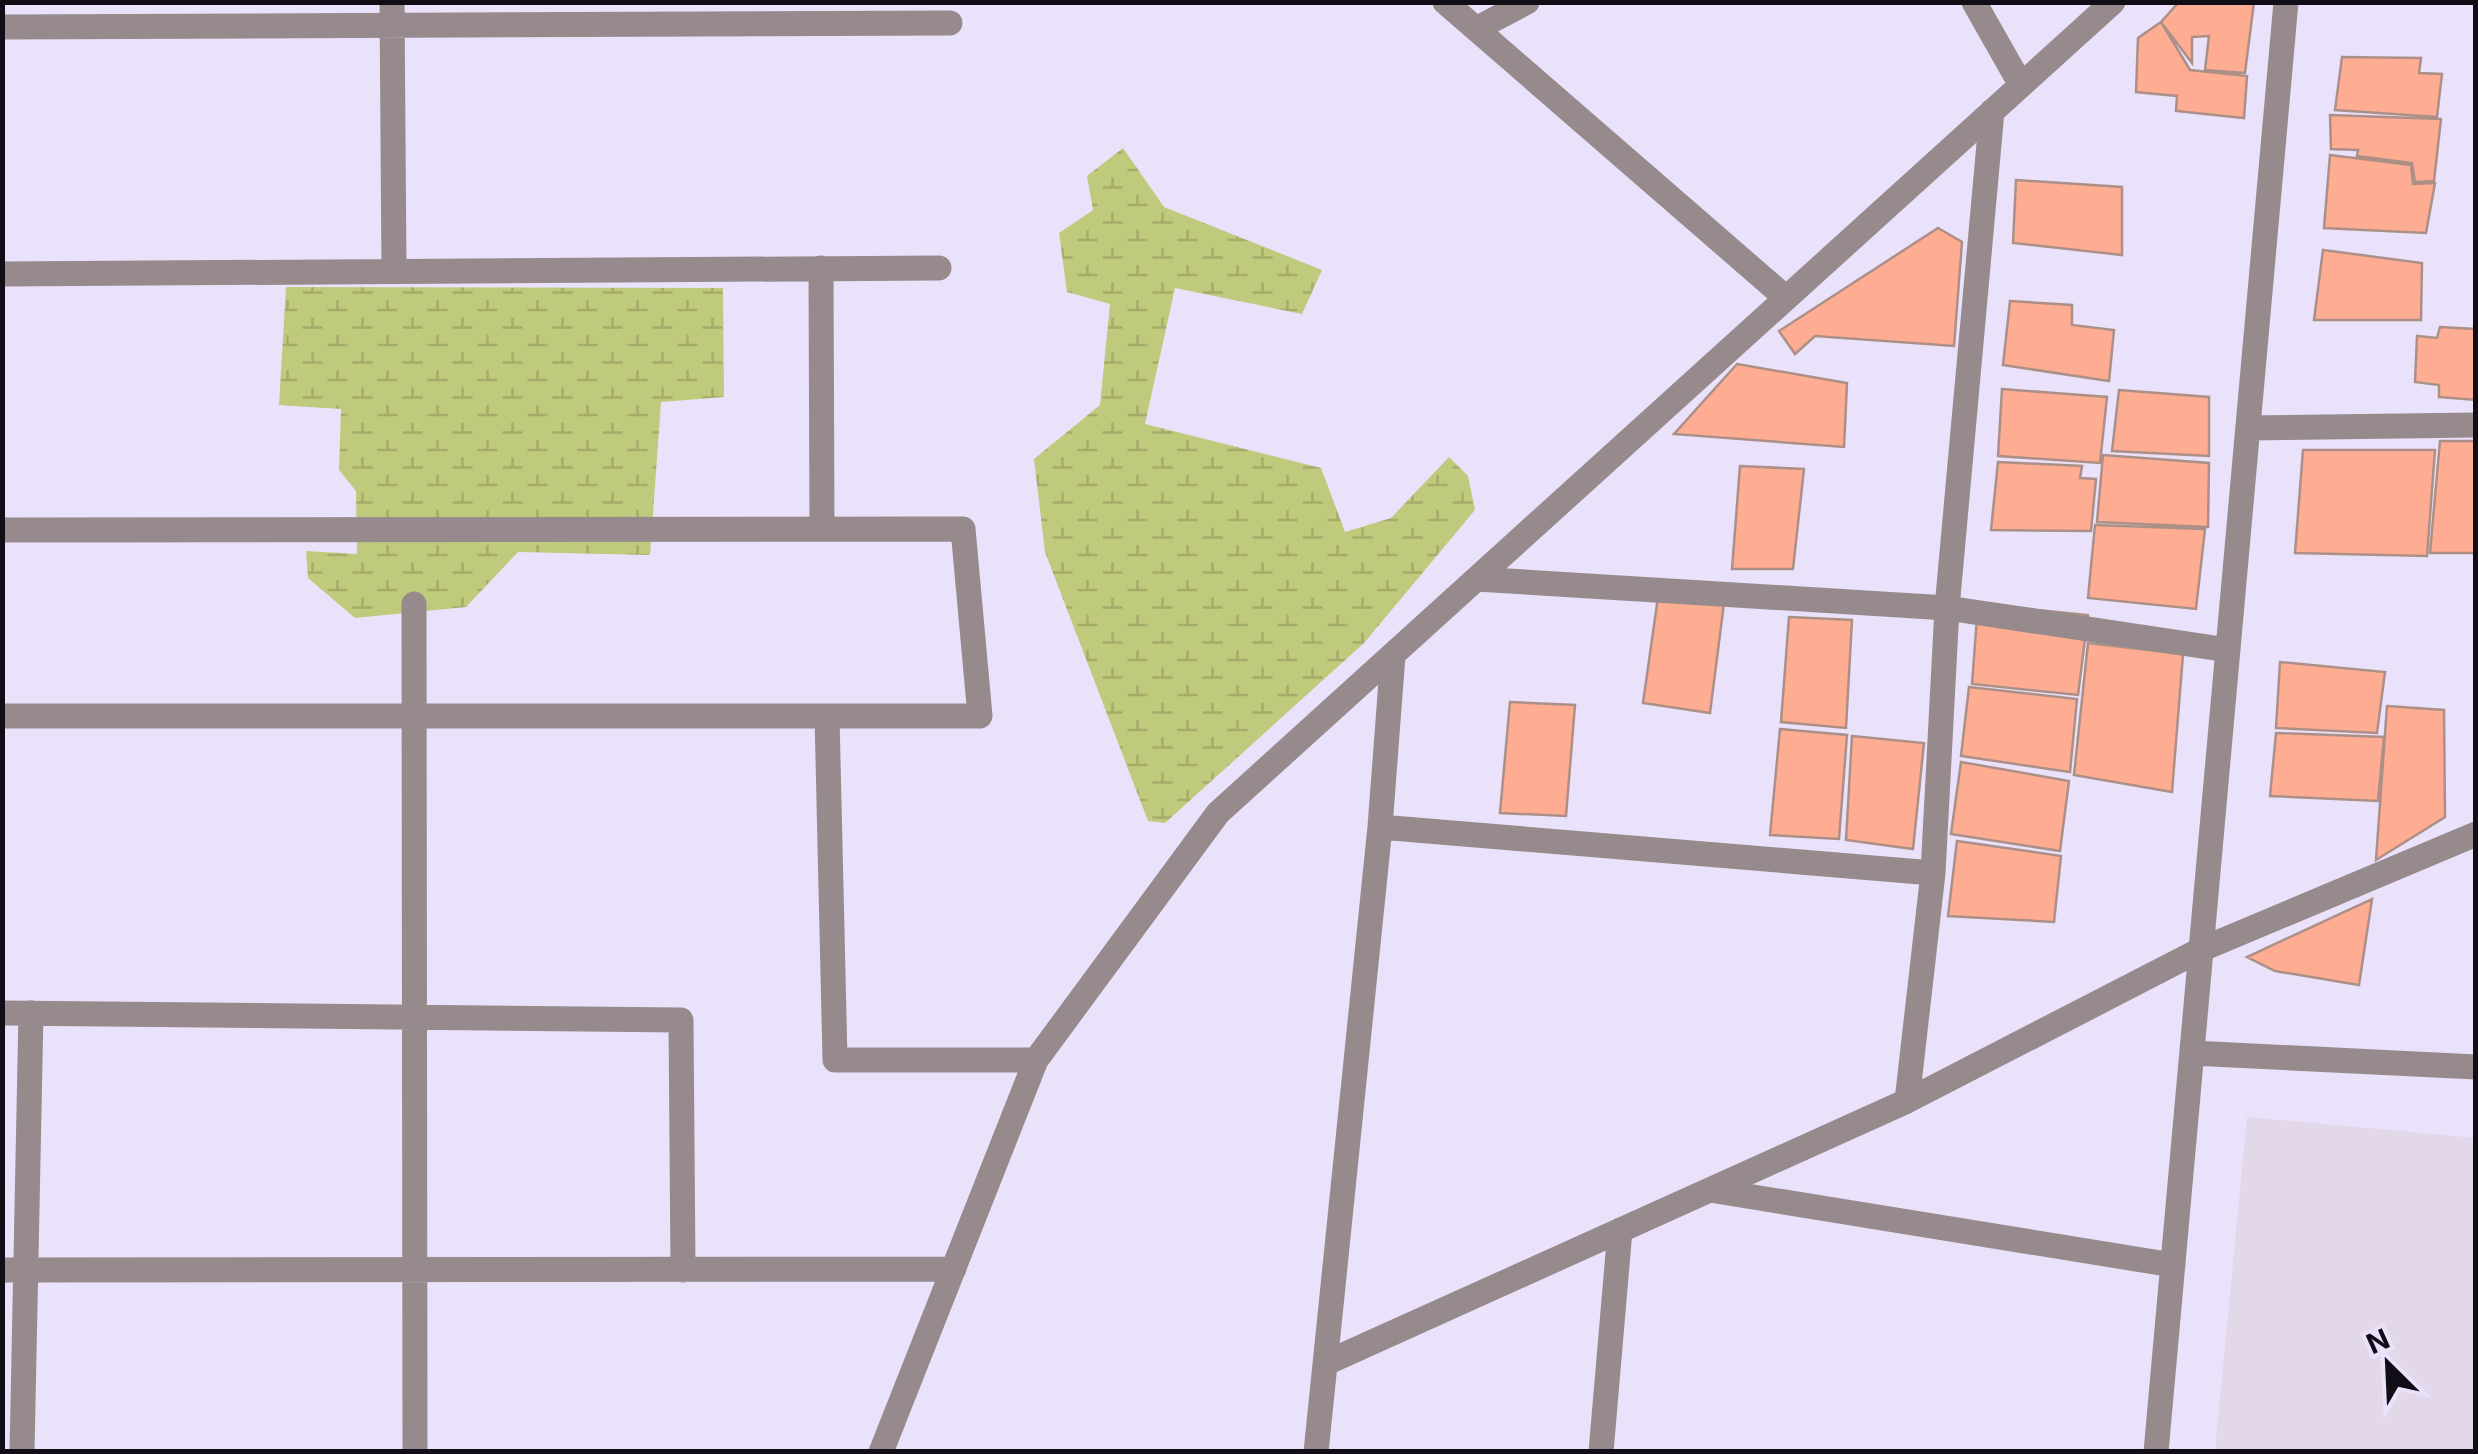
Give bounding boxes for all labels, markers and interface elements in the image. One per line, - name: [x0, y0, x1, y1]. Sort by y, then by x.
- north arrow: [2338, 1314, 2438, 1414]
- text: N: [2361, 1321, 2394, 1361]

